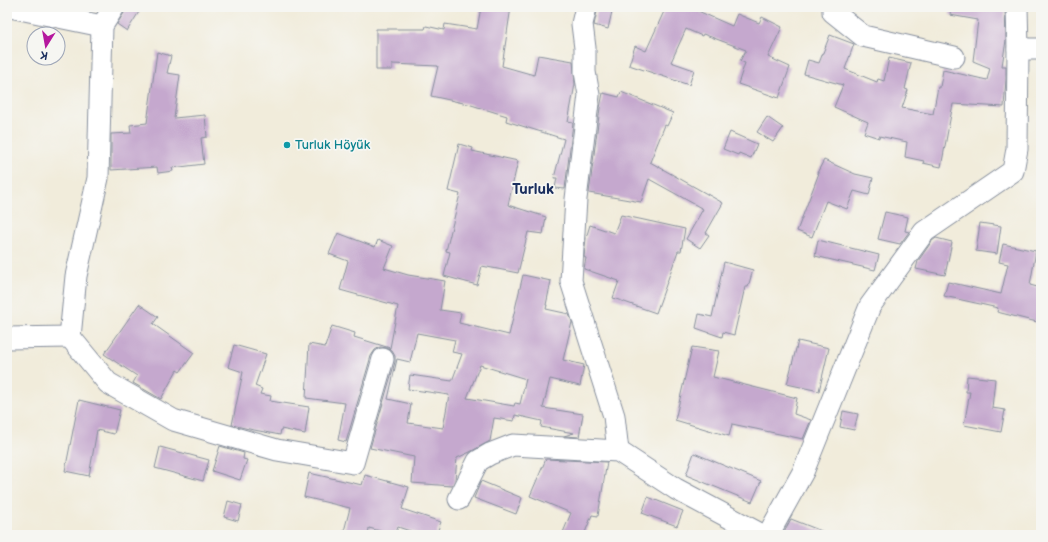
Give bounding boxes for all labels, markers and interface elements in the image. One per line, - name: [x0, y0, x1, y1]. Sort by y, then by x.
- north arrow: [26, 26, 66, 66]
- text: K: [39, 48, 49, 62]
- place label: Turluk Höyük: [295, 137, 371, 153]
- marker: Turluk Höyük: [282, 140, 292, 150]
- district label: Turluk: [512, 180, 554, 199]

